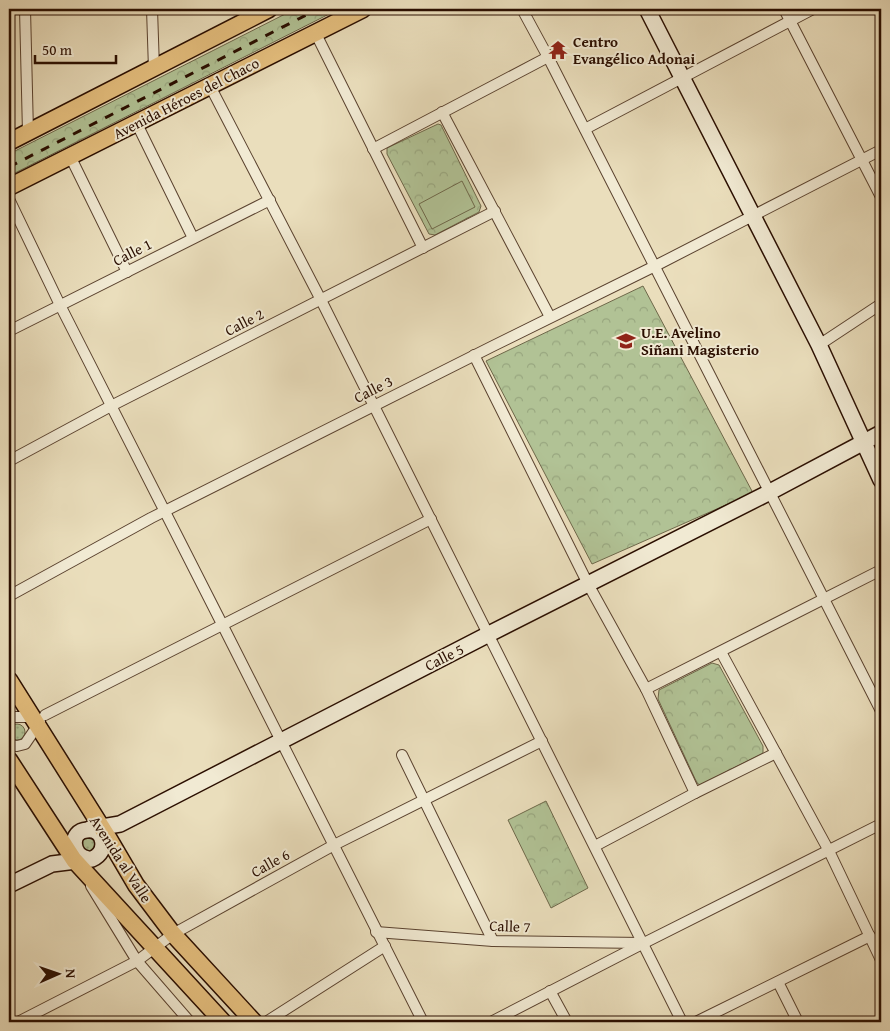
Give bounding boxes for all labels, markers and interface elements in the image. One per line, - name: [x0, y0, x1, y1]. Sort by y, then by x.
- place label: Centro Evangélico Adonai: [573, 31, 695, 69]
- scale bar: [35, 32, 116, 64]
- text: 50 m: [42, 39, 73, 60]
- temple icon: Centro Evangélico Adonai: [547, 39, 569, 61]
- street label: Avenida Héroes del Chaco: [110, 52, 263, 144]
- street label: Calle 1: [109, 233, 155, 271]
- street label: Calle 2: [221, 303, 267, 341]
- place label: U.E. Avelino Siñani Magisterio: [641, 322, 759, 360]
- school or university icon: U.E. Avelino Siñani Magisterio: [615, 330, 637, 352]
- street label: Calle 3: [350, 370, 396, 408]
- street label: Calle 5: [421, 638, 467, 676]
- street label: Avenida al Valle: [85, 811, 157, 907]
- street label: Calle 6: [247, 844, 293, 882]
- street label: Calle 7: [489, 915, 531, 937]
- north arrow: [32, 948, 82, 998]
- text: N: [61, 969, 81, 979]

